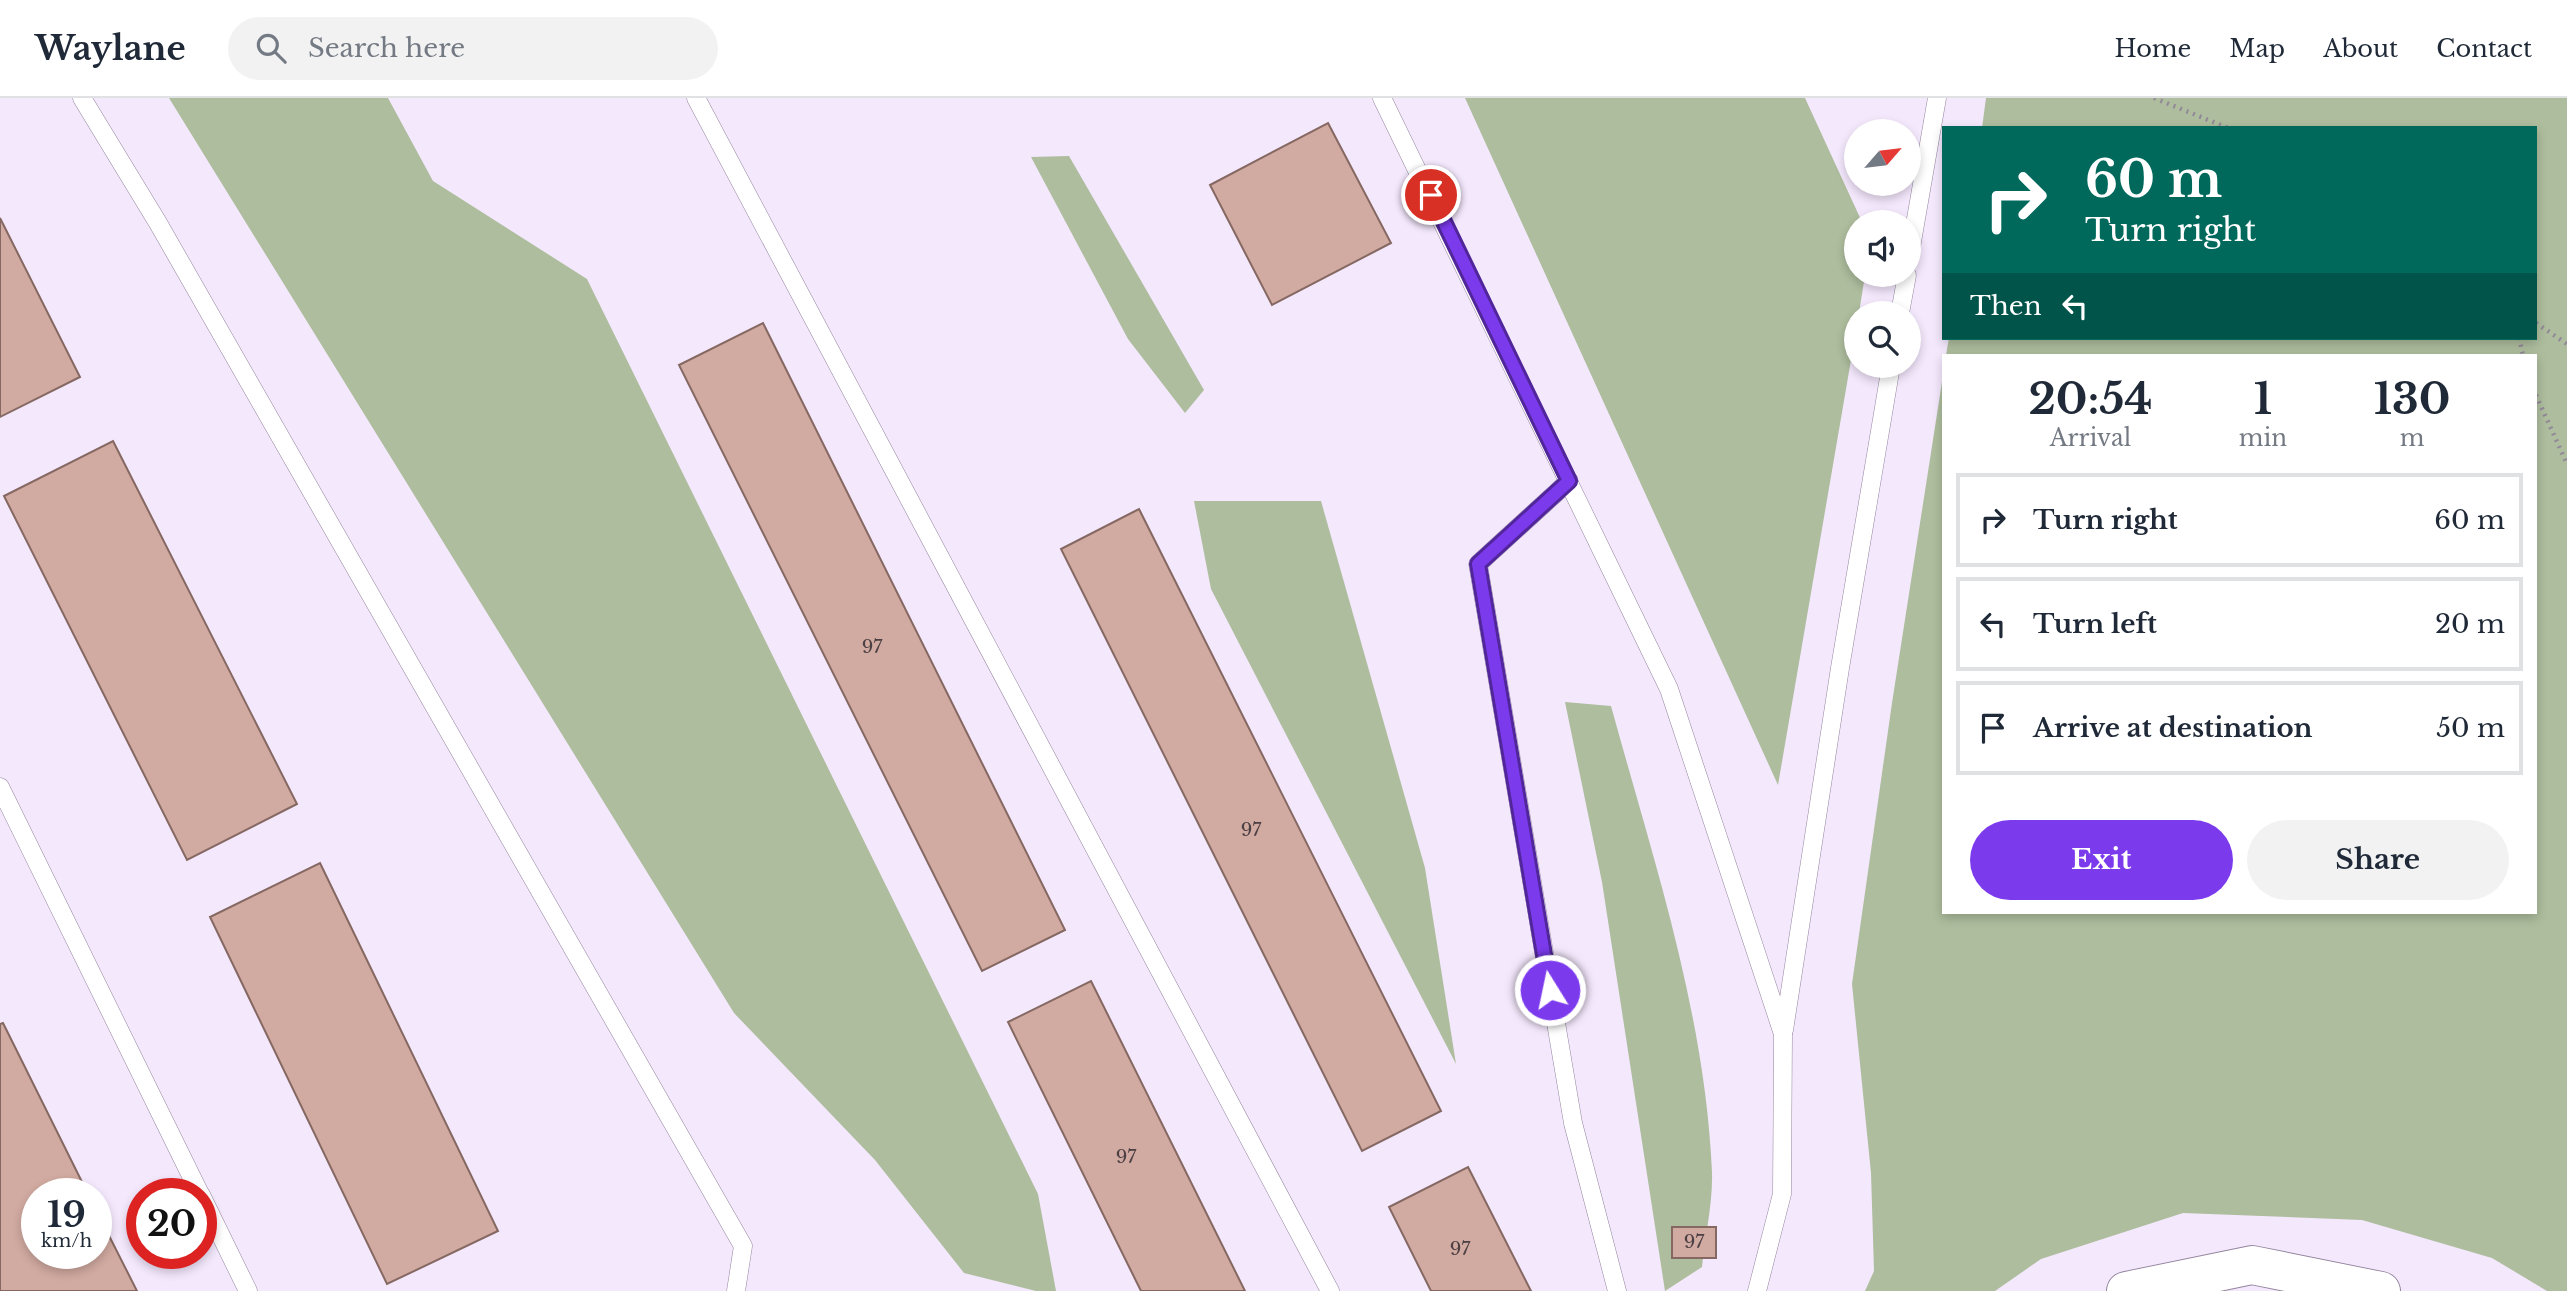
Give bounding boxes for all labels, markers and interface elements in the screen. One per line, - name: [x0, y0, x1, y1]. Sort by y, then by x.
- search box: [228, 17, 718, 80]
- text: Waylane: [35, 28, 186, 69]
- icon: search: [252, 29, 290, 67]
- text: Search here: [308, 32, 465, 64]
- text: Home: [2115, 34, 2191, 63]
- text: Map: [2229, 34, 2285, 63]
- text: About: [2323, 34, 2398, 63]
- text: Contact: [2436, 34, 2532, 63]
- north arrow: [1844, 119, 1922, 196]
- map controls: [1844, 119, 1921, 378]
- text: 60 m: [2085, 149, 2222, 210]
- icon: right: [1970, 154, 2061, 245]
- pin: [1401, 165, 1461, 225]
- icon: arrive: [1412, 176, 1450, 214]
- button: sound: [1844, 210, 1921, 287]
- text: Turn right: [2085, 210, 2256, 250]
- icon: left: [2056, 287, 2094, 325]
- text: Then: [1970, 290, 2042, 322]
- button: search: [1844, 301, 1921, 378]
- text: 20:54: [2028, 373, 2152, 425]
- text: 1: [2254, 373, 2272, 425]
- text: 130: [2374, 373, 2450, 425]
- text: Arrival: [2050, 424, 2131, 452]
- text: min: [2239, 424, 2287, 452]
- text: m: [2400, 424, 2424, 452]
- icon: right: [1974, 501, 2012, 539]
- text: Turn right: [2033, 504, 2178, 536]
- text: 60 m: [2434, 504, 2505, 536]
- icon: left: [1974, 605, 2012, 643]
- text: Turn left: [2033, 608, 2157, 640]
- text: 20 m: [2435, 608, 2505, 640]
- house number: 97: [862, 636, 883, 658]
- icon: arrive: [1974, 709, 2012, 747]
- text: Arrive at destination: [2033, 712, 2313, 744]
- text: 50 m: [2436, 712, 2505, 744]
- house number: 97: [1241, 819, 1262, 841]
- button: Exit: [1970, 820, 2233, 900]
- button: Share: [2247, 820, 2509, 900]
- position arrow: [1513, 953, 1587, 1027]
- house number: 97: [1116, 1146, 1137, 1168]
- speed limit sign: 20: [126, 1178, 217, 1269]
- text: 19: [47, 1193, 86, 1236]
- text: km/h: [41, 1230, 92, 1252]
- house number: 97: [1684, 1231, 1705, 1253]
- house number: 97: [1450, 1238, 1471, 1260]

